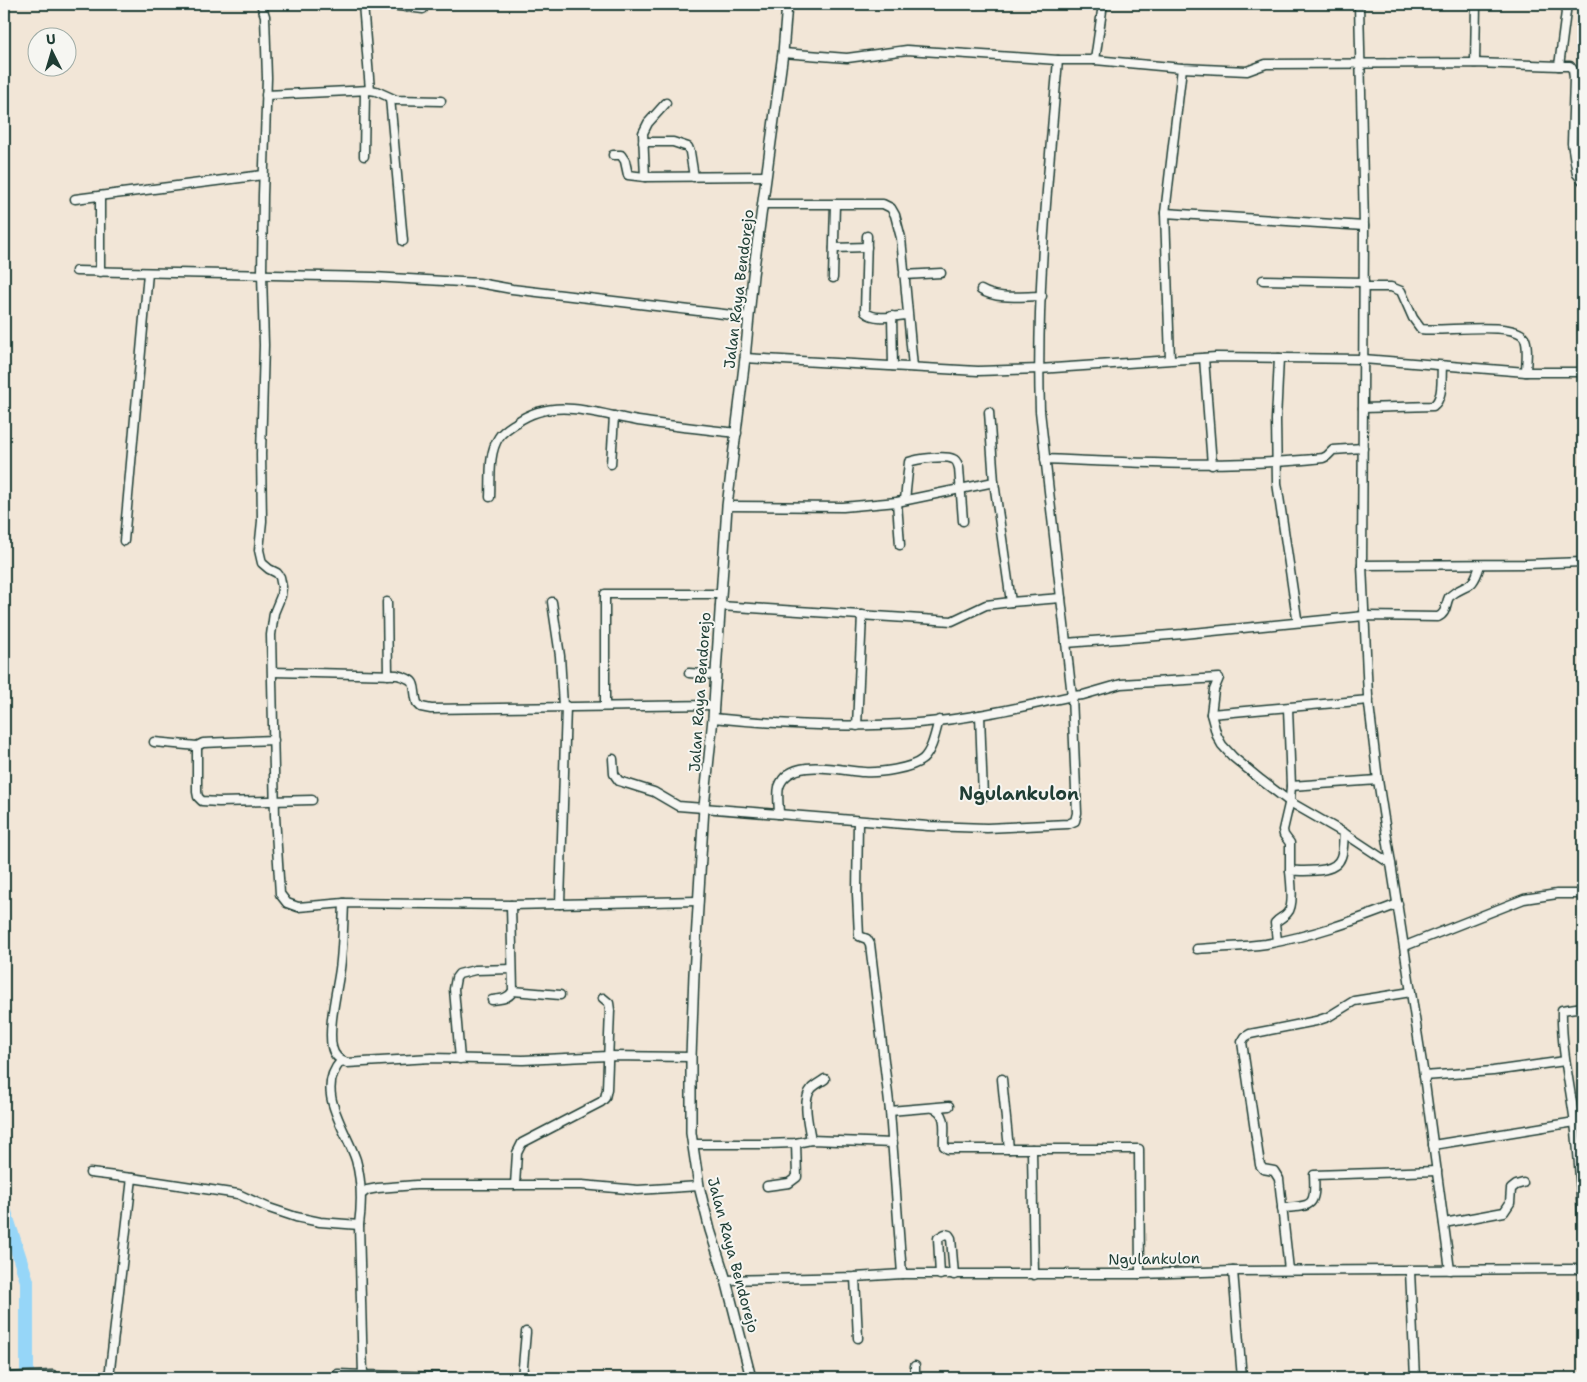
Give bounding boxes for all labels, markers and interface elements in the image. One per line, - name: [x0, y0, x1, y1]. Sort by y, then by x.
- north arrow: [28, 28, 78, 78]
- text: U: [45, 30, 56, 48]
- street label: Jalan Raya Bendorejo: [719, 208, 759, 370]
- street label: Jalan Raya Bendorejo: [684, 611, 716, 773]
- district label: Ngulankulon: [959, 782, 1079, 806]
- street label: Jalan Raya Bendorejo: [703, 1175, 763, 1335]
- street label: Ngulankulon: [1108, 1248, 1200, 1270]

